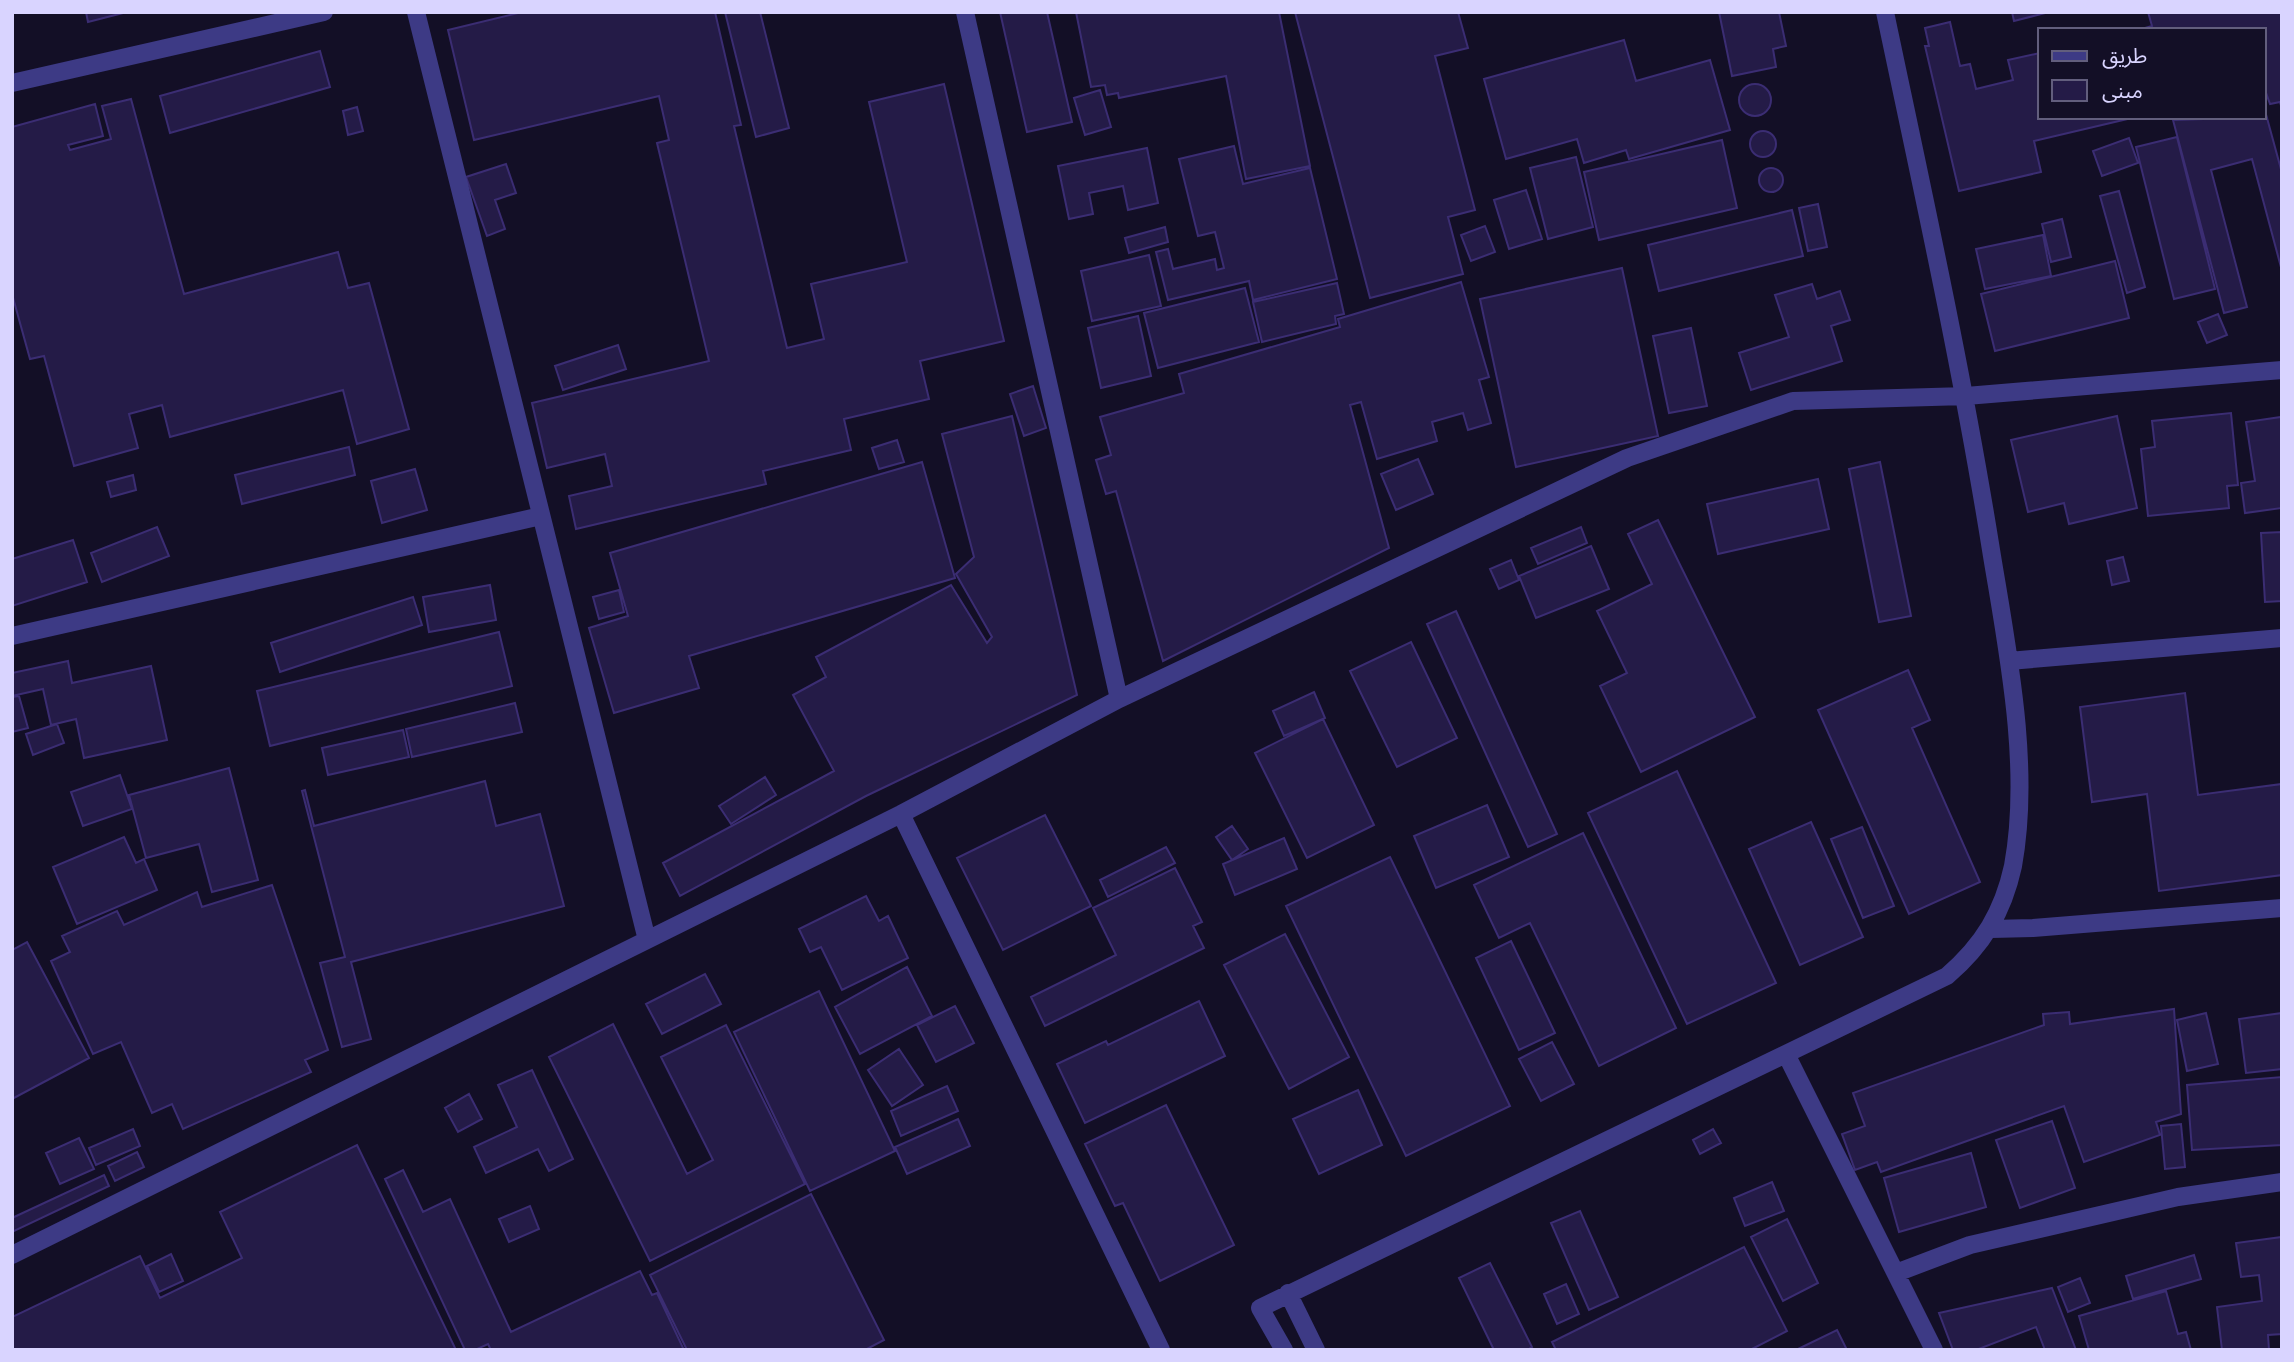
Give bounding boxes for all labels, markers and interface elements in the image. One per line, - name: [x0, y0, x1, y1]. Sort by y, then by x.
- legend: [2038, 28, 2266, 119]
- text: طريق: [2102, 42, 2147, 69]
- text: مبنى: [2102, 77, 2143, 104]

